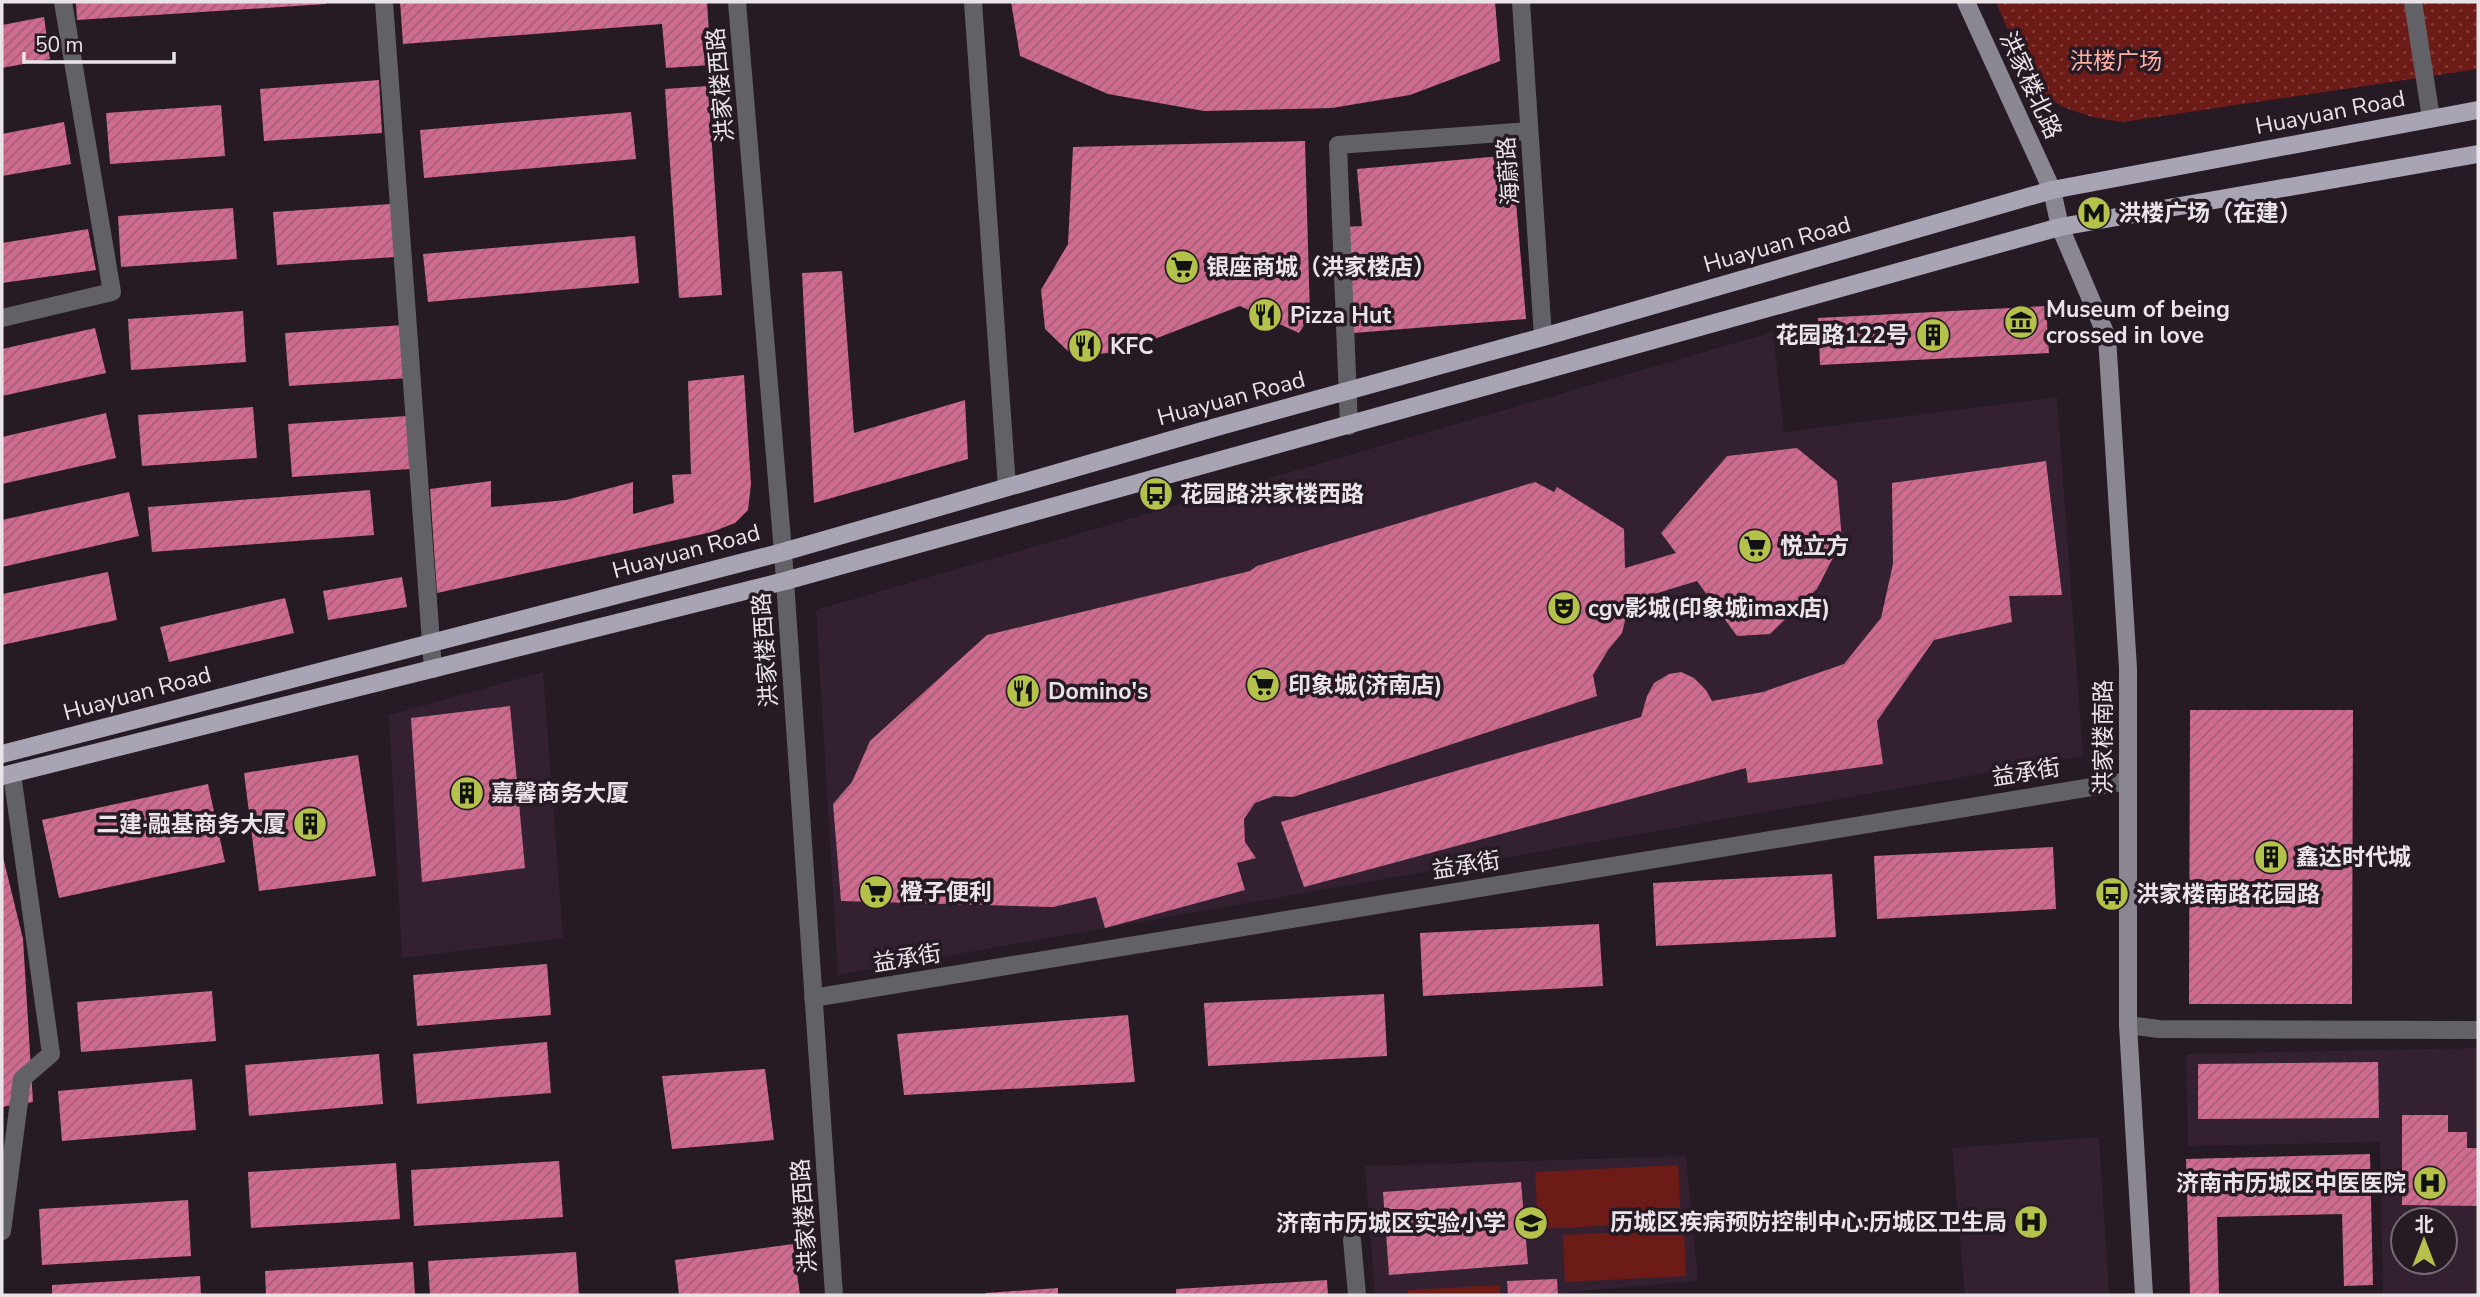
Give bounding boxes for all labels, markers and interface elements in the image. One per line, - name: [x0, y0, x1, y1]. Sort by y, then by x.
- scale bar: [24, 21, 175, 65]
- street label: 洪家楼西路: [700, 26, 741, 144]
- street label: 洪家楼北路: [1992, 27, 2069, 144]
- text: 50 m: [35, 31, 84, 59]
- park label: 洪楼广场: [2070, 46, 2162, 77]
- street label: Huayuan Road: [2253, 83, 2408, 142]
- street label: 海蔚路: [1491, 135, 1526, 206]
- metro station icon: 洪楼广场（在建）: [2075, 194, 2113, 232]
- place label: 洪楼广场（在建）: [2118, 198, 2302, 229]
- street label: Huayuan Road: [1700, 209, 1854, 280]
- supermarket icon: 银座商城（洪家楼店）: [1163, 248, 1201, 286]
- place label: 银座商城（洪家楼店）: [1206, 252, 1436, 283]
- place label: Museum of being crossed in love: [2046, 294, 2230, 351]
- restaurant icon: Pizza Hut: [1246, 296, 1284, 334]
- place label: Pizza Hut: [1290, 300, 1391, 331]
- museum icon: Museum of being crossed in love: [2002, 303, 2040, 341]
- building icon: 花园路122号: [1914, 316, 1952, 354]
- place label: 花园路122号: [1776, 320, 1909, 351]
- restaurant icon: KFC: [1066, 327, 1104, 365]
- place label: KFC: [1110, 331, 1154, 362]
- street label: Huayuan Road: [1154, 364, 1308, 433]
- bus stop icon: 花园路洪家楼西路: [1137, 475, 1175, 513]
- place label: 花园路洪家楼西路: [1180, 479, 1364, 510]
- street label: Huayuan Road: [609, 517, 763, 586]
- supermarket icon: 悦立方: [1736, 527, 1774, 565]
- place label: 悦立方: [1780, 531, 1849, 562]
- theatre icon: cgv影城(印象城imax店): [1545, 589, 1583, 627]
- street label: 洪家楼西路: [746, 592, 785, 708]
- place label: cgv影城(印象城imax店): [1588, 593, 1830, 624]
- street label: Huayuan Road: [60, 659, 214, 728]
- supermarket icon: 印象城(济南店): [1244, 666, 1282, 704]
- place label: 印象城(济南店): [1288, 670, 1442, 701]
- restaurant icon: Domino's: [1004, 672, 1042, 710]
- place label: Domino's: [1048, 676, 1148, 707]
- street label: 洪家楼南路: [2088, 680, 2119, 795]
- street label: 益承街: [1990, 752, 2063, 793]
- building icon: 嘉馨商务大厦: [448, 774, 486, 812]
- place label: 嘉馨商务大厦: [491, 778, 629, 809]
- building icon: 二建·融基商务大厦: [291, 805, 329, 843]
- place label: 二建·融基商务大厦: [96, 809, 286, 840]
- building icon: 鑫达时代城: [2252, 838, 2290, 876]
- place label: 鑫达时代城: [2296, 842, 2411, 873]
- street label: 益承街: [1430, 845, 1503, 886]
- supermarket icon: 橙子便利: [857, 873, 895, 911]
- bus stop icon: 洪家楼南路花园路: [2093, 875, 2131, 913]
- place label: 橙子便利: [900, 877, 992, 908]
- place label: 洪家楼南路花园路: [2136, 879, 2320, 910]
- street label: 益承街: [871, 938, 944, 979]
- street label: 洪家楼西路: [785, 1158, 824, 1274]
- hospital icon: 济南市历城区中医医院: [2411, 1164, 2449, 1202]
- place label: 济南市历城区中医医院: [2176, 1168, 2406, 1199]
- hospital icon: 历城区疾病预防控制中心:历城区卫生局: [2012, 1203, 2050, 1241]
- school or university icon: 济南市历城区实验小学: [1512, 1204, 1550, 1242]
- north arrow: [2389, 1206, 2459, 1276]
- place label: 历城区疾病预防控制中心:历城区卫生局: [1610, 1207, 2007, 1238]
- place label: 济南市历城区实验小学: [1276, 1208, 1506, 1239]
- text: 北: [2414, 1212, 2434, 1238]

